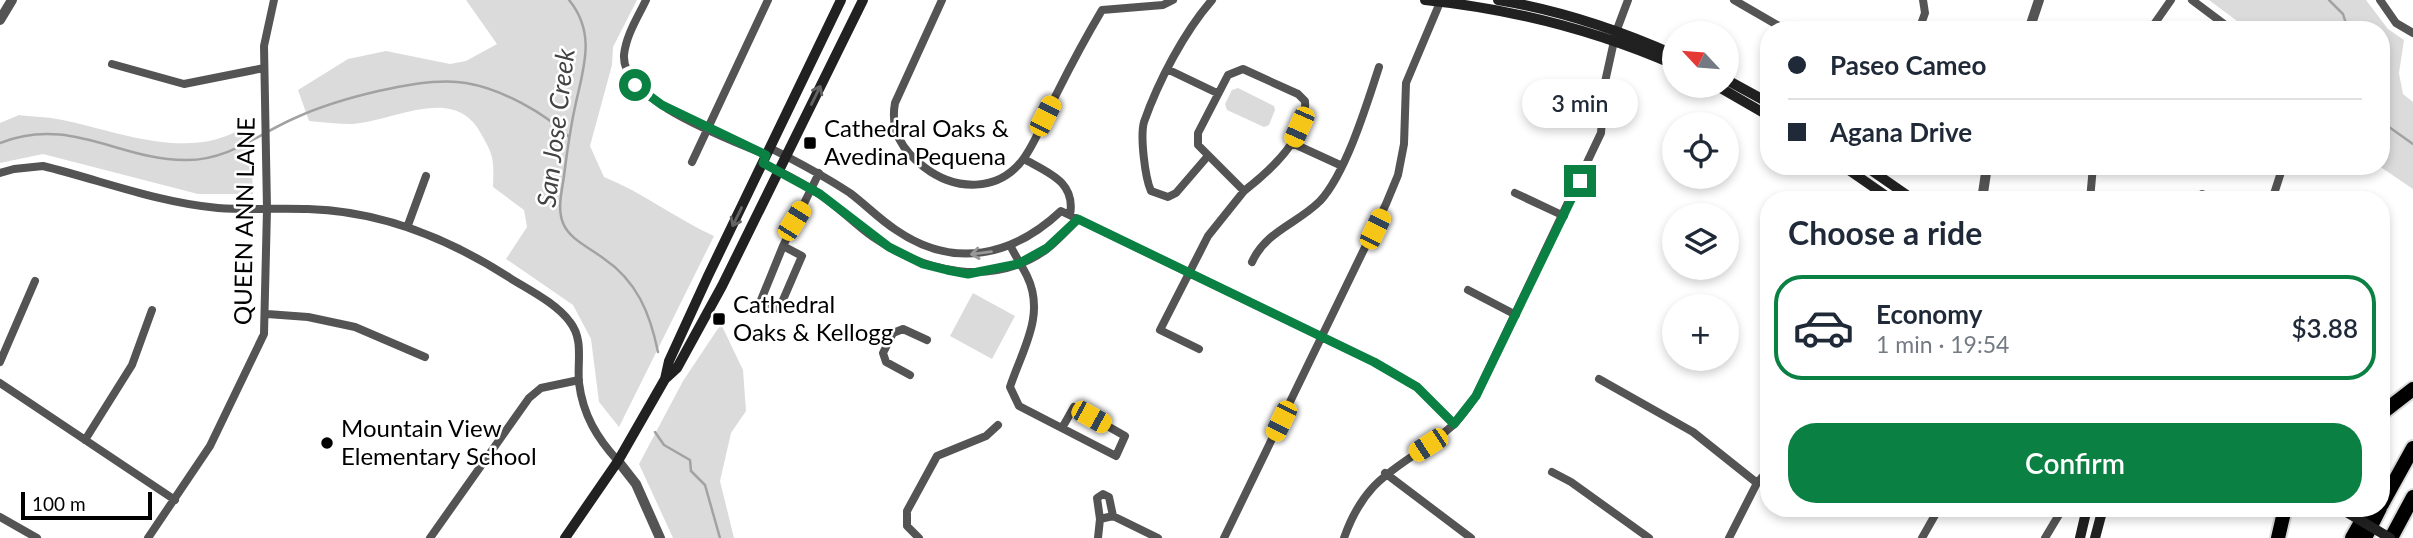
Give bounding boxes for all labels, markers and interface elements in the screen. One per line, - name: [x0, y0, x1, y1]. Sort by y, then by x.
- north arrow: [1662, 21, 1740, 98]
- map controls: [1662, 21, 1739, 371]
- water label: San Jose Creek: [529, 46, 581, 209]
- text: Paseo Cameo: [1830, 49, 1986, 81]
- route start: [619, 69, 651, 101]
- callout: 3 min: [1522, 80, 1638, 128]
- one-way arrow: [810, 85, 824, 106]
- text: 3 min: [1552, 89, 1608, 117]
- car: [1027, 93, 1064, 139]
- car: [1281, 104, 1318, 150]
- button: locate: [1662, 112, 1739, 189]
- place label: Cathedral Oaks & Avedina Pequena: [824, 113, 1009, 170]
- text: Agana Drive: [1830, 116, 1972, 148]
- street label: QUEEN ANN LANE: [227, 117, 260, 325]
- marker: Cathedral Oaks & Avedina Pequena: [802, 135, 818, 151]
- route end: [1564, 165, 1596, 197]
- car: [774, 198, 815, 244]
- button: layers: [1662, 203, 1739, 280]
- one-way arrow: [730, 206, 744, 227]
- car: [1357, 206, 1394, 252]
- text: Choose a ride: [1788, 213, 1982, 252]
- one-way arrow: [970, 246, 993, 259]
- place label: Cathedral Oaks & Kellogg: [733, 289, 893, 346]
- button: +: [1662, 294, 1739, 371]
- icon: car: [1792, 296, 1855, 359]
- text: Economy: [1876, 298, 1982, 330]
- marker: Cathedral Oaks & Kellogg: [711, 311, 727, 327]
- text: $3.88: [2292, 312, 2358, 344]
- text: 1 min · 19:54: [1876, 330, 2009, 358]
- car: [1068, 398, 1115, 436]
- car: [1263, 398, 1300, 444]
- place label: Mountain View Elementary School: [341, 413, 537, 470]
- button: Confirm: [1788, 423, 2362, 503]
- car: [1405, 425, 1452, 465]
- marker: Mountain View Elementary School: [319, 435, 335, 451]
- scale bar: [21, 489, 152, 521]
- text: 100 m: [32, 492, 86, 515]

